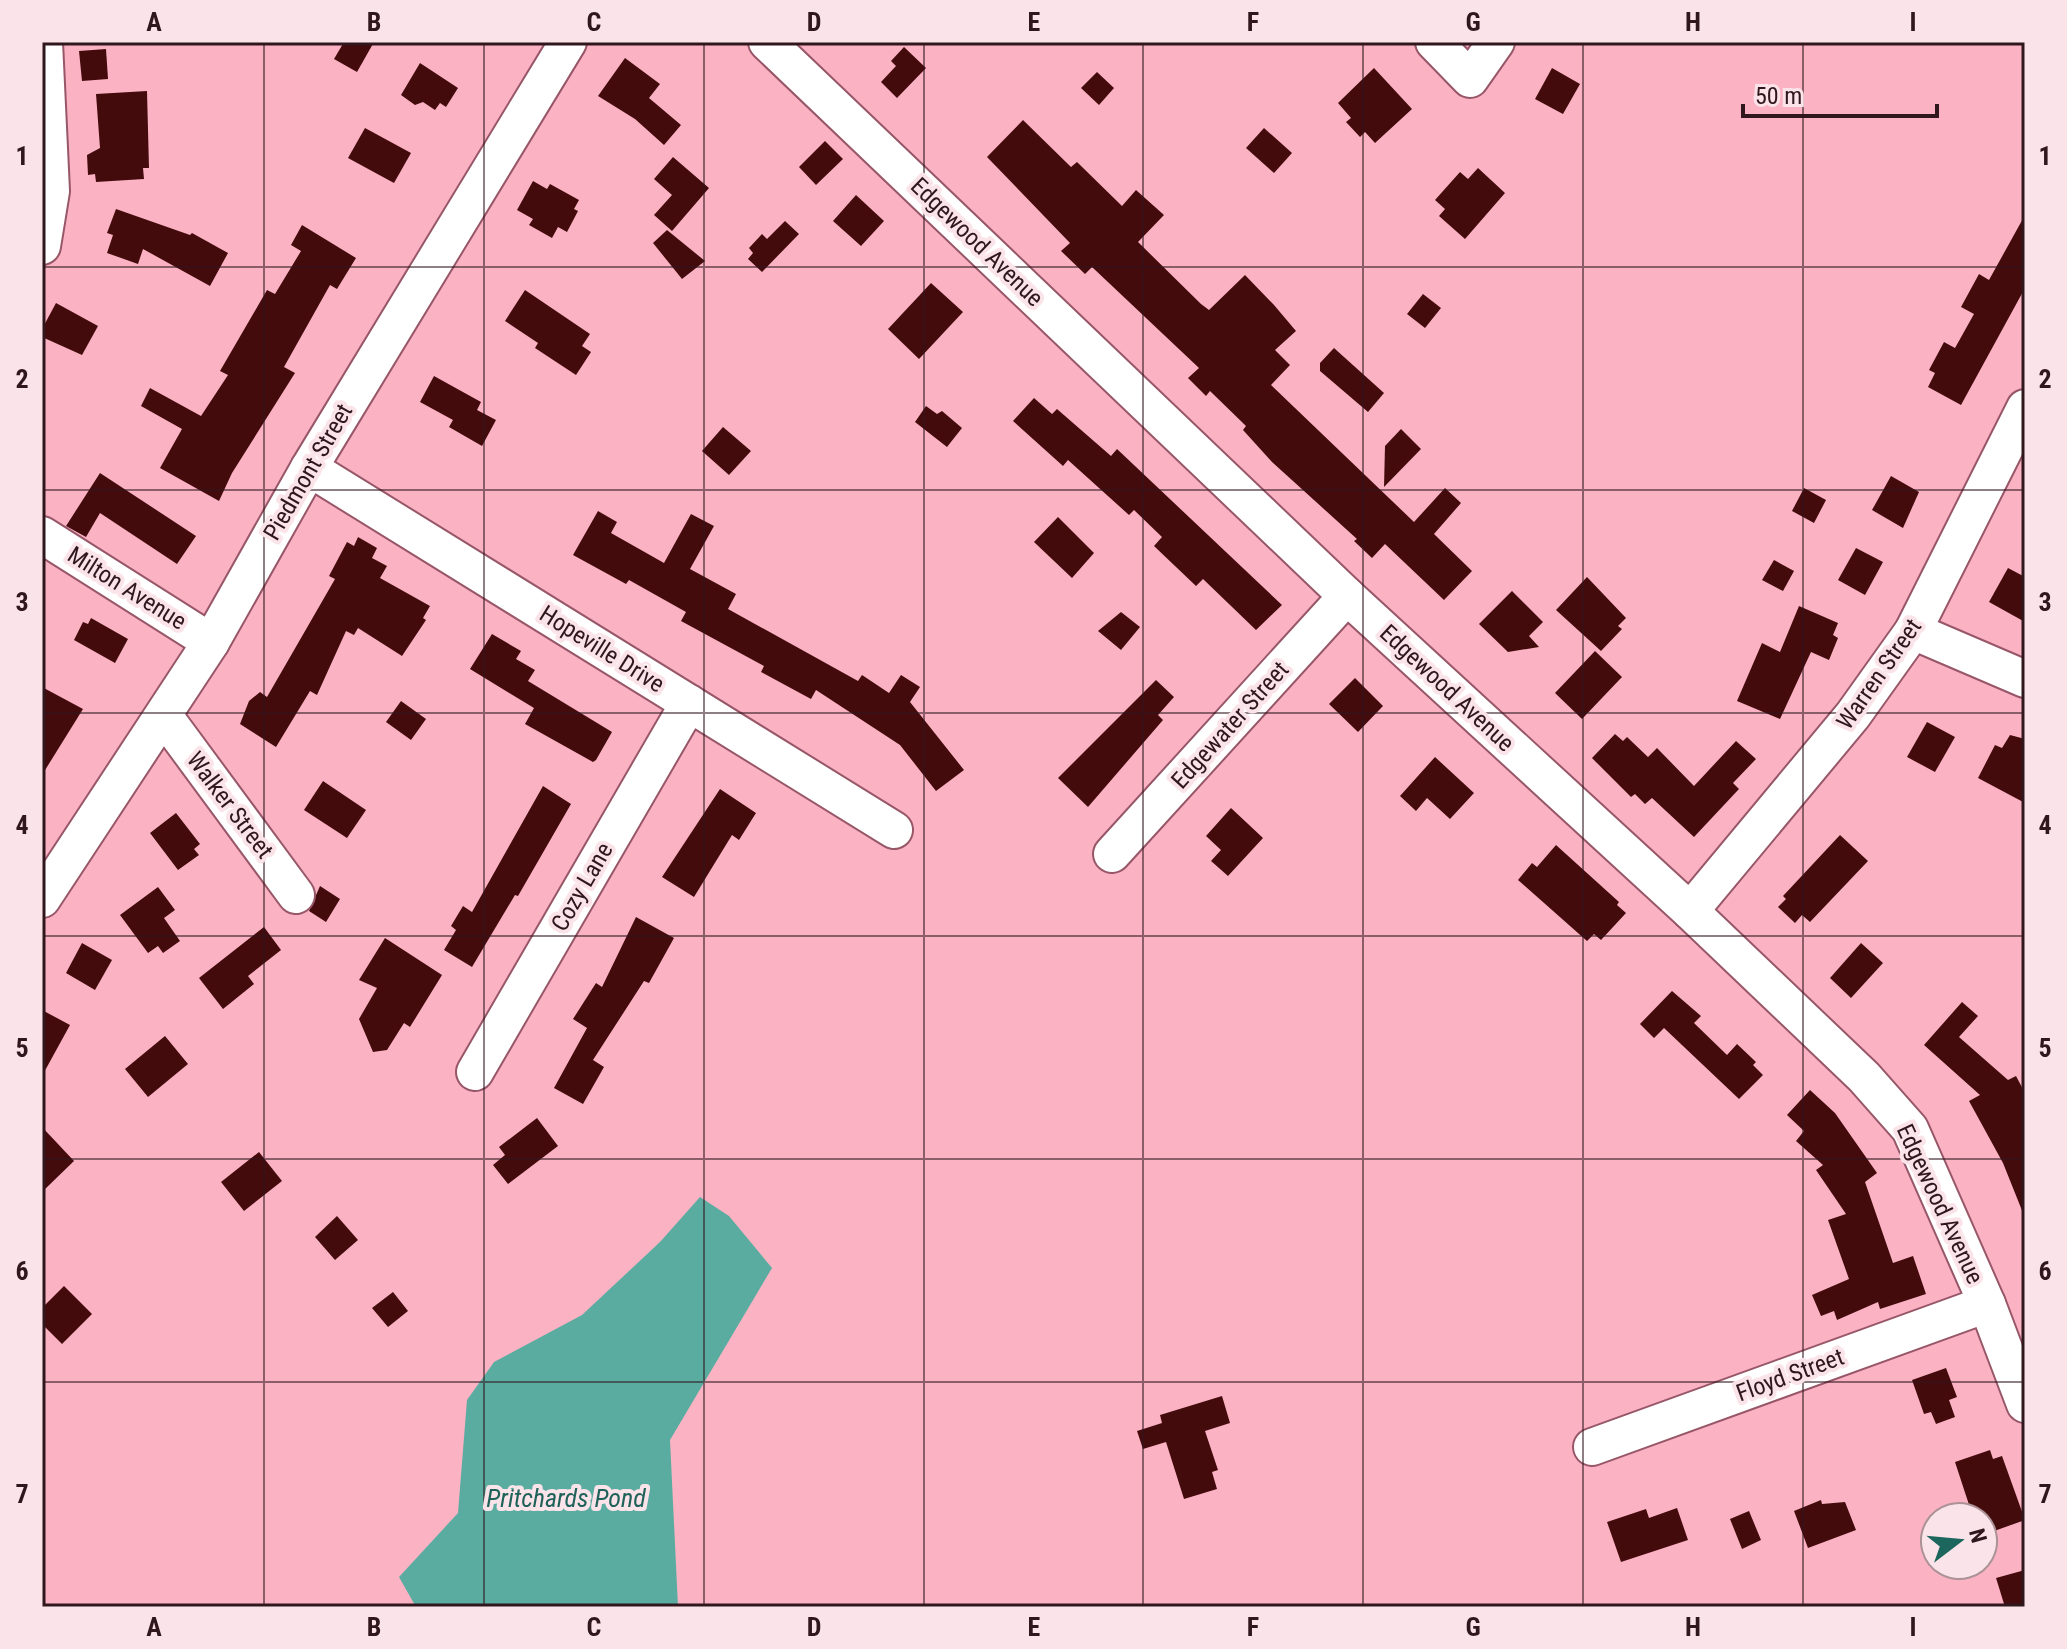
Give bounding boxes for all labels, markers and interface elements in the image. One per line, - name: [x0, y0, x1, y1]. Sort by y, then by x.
- text: A: [146, 7, 162, 37]
- text: B: [367, 7, 381, 37]
- text: C: [587, 7, 602, 37]
- text: D: [807, 7, 821, 37]
- text: E: [1028, 7, 1041, 37]
- text: F: [1247, 7, 1259, 37]
- text: G: [1465, 7, 1481, 37]
- text: H: [1685, 7, 1701, 37]
- text: I: [1909, 7, 1917, 37]
- scale bar: [1743, 68, 1937, 118]
- text: 50 m: [1755, 82, 1802, 110]
- text: 1: [15, 141, 29, 171]
- text: 1: [2038, 141, 2052, 171]
- street label: Edgewood Avenue: [905, 172, 1049, 312]
- text: 2: [15, 364, 29, 394]
- text: 2: [2038, 364, 2052, 394]
- street label: Piedmont Street: [258, 399, 358, 545]
- street label: Milton Avenue: [63, 541, 191, 635]
- text: 3: [15, 587, 29, 617]
- text: 3: [2038, 587, 2052, 617]
- street label: Hopeville Drive: [535, 600, 669, 698]
- street label: Warren Street: [1831, 613, 1927, 735]
- street label: Edgewood Avenue: [1374, 619, 1520, 757]
- street label: Edgewater Street: [1166, 656, 1294, 794]
- street label: Walker Street: [181, 746, 279, 864]
- text: 4: [15, 810, 29, 840]
- text: 4: [2038, 810, 2052, 840]
- street label: Cozy Lane: [546, 838, 618, 936]
- text: 5: [15, 1033, 29, 1063]
- text: 5: [2038, 1033, 2052, 1063]
- street label: Edgewood Avenue: [1891, 1120, 1989, 1288]
- text: 6: [15, 1256, 29, 1286]
- text: 6: [2038, 1256, 2052, 1286]
- street label: Floyd Street: [1732, 1343, 1848, 1407]
- text: 7: [15, 1479, 29, 1509]
- text: 7: [2038, 1479, 2052, 1509]
- water label: Pritchards Pond: [486, 1483, 646, 1513]
- north arrow: [1919, 1501, 1999, 1581]
- text: N: [1964, 1526, 1992, 1546]
- text: A: [146, 1612, 162, 1642]
- text: B: [367, 1612, 381, 1642]
- text: C: [587, 1612, 602, 1642]
- text: D: [807, 1612, 821, 1642]
- text: E: [1028, 1612, 1041, 1642]
- text: F: [1247, 1612, 1259, 1642]
- text: G: [1465, 1612, 1481, 1642]
- text: H: [1685, 1612, 1701, 1642]
- text: I: [1909, 1612, 1917, 1642]

